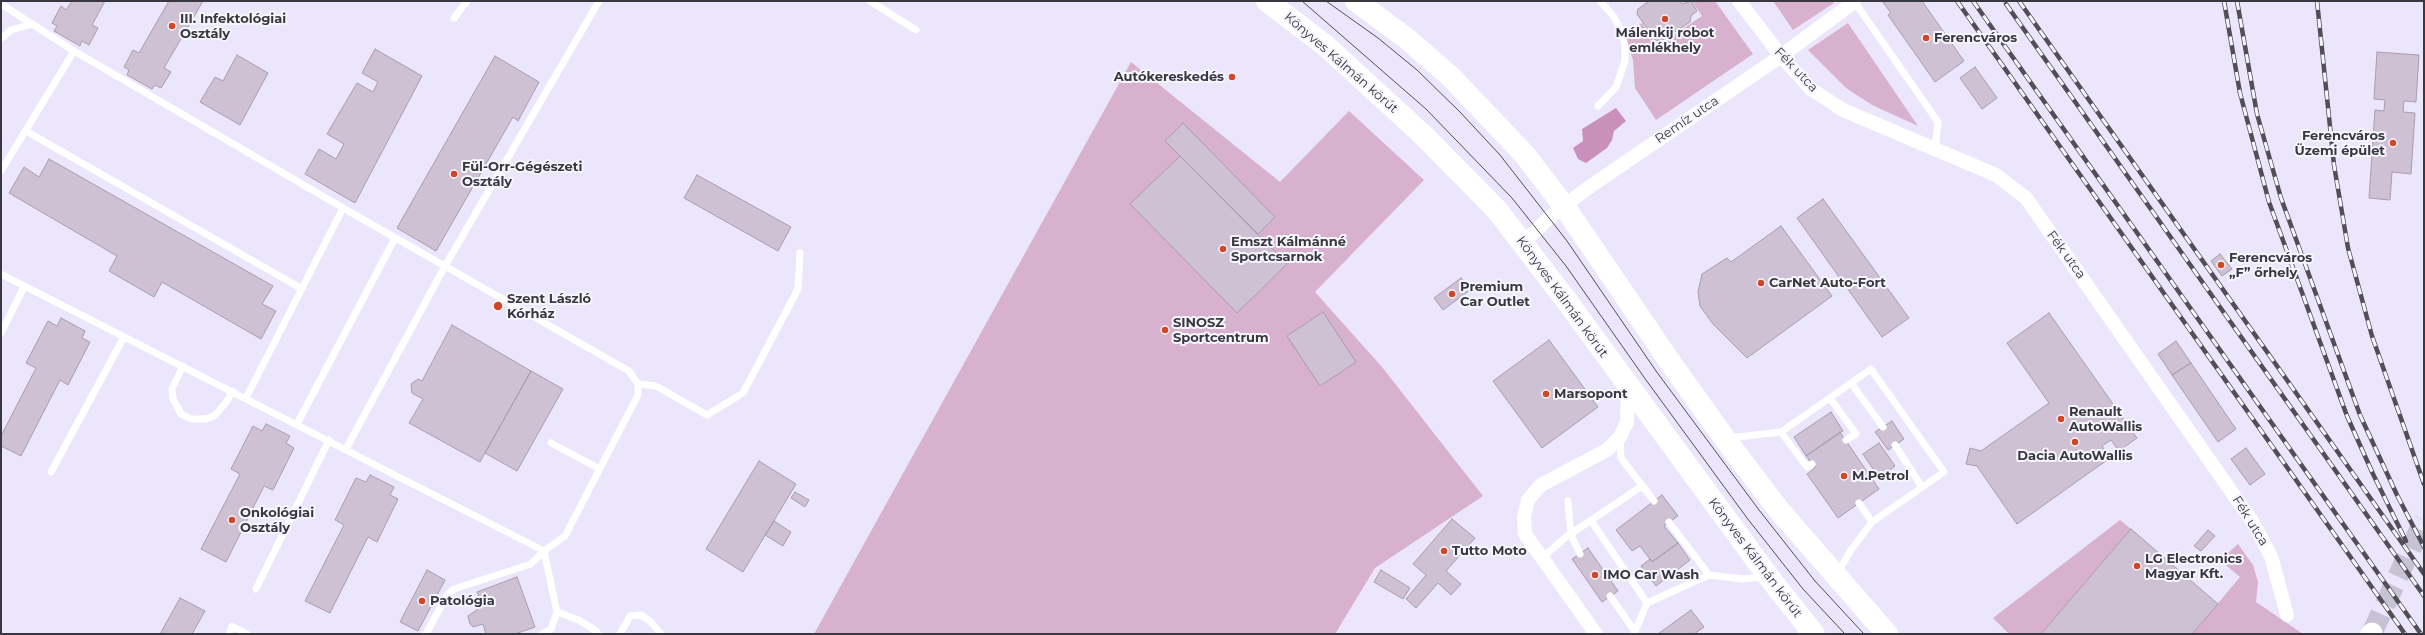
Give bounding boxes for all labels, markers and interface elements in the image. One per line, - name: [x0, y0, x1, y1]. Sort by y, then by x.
- street label: Könyves Kálmán körút: [1281, 9, 1401, 117]
- place label: III. Infektológiai Osztály: [180, 11, 286, 42]
- marker: Málenkij robot emlékhely: [1660, 14, 1670, 24]
- marker: III. Infektológiai Osztály: [167, 21, 177, 31]
- place label: Málenkij robot emlékhely: [1616, 25, 1714, 56]
- place label: Ferencváros: [1934, 30, 2017, 46]
- marker: Ferencváros: [1921, 33, 1931, 43]
- street label: Fék utca: [1771, 45, 1821, 95]
- place label: Autókereskedés: [1114, 69, 1224, 85]
- marker: Autókereskedés: [1227, 72, 1237, 82]
- street label: Remíz utca: [1652, 93, 1722, 147]
- place label: Ferencváros Üzemi épület: [2294, 128, 2385, 159]
- marker: Ferencváros Üzemi épület: [2388, 138, 2398, 148]
- place label: Fül-Orr-Gégészeti Osztály: [462, 159, 582, 190]
- marker: Fül-Orr-Gégészeti Osztály: [449, 169, 459, 179]
- street label: Fék utca: [2043, 228, 2089, 282]
- street label: Könyves Kálmán körút: [1513, 233, 1611, 361]
- place label: Emszt Kálmánné Sportcsarnok: [1231, 234, 1346, 265]
- marker: Emszt Kálmánné Sportcsarnok: [1218, 244, 1228, 254]
- place label: Ferencváros „F” őrhely: [2229, 250, 2312, 281]
- marker: Ferencváros „F” őrhely: [2216, 260, 2226, 270]
- place label: CarNet Auto-Fort: [1769, 275, 1886, 291]
- marker: CarNet Auto-Fort: [1756, 278, 1766, 288]
- place label: Premium Car Outlet: [1460, 279, 1530, 310]
- marker: Premium Car Outlet: [1447, 289, 1457, 299]
- place label: Szent László Kórház: [507, 291, 591, 322]
- marker: Szent László Kórház: [492, 300, 504, 312]
- place label: SINOSZ Sportcentrum: [1173, 315, 1269, 346]
- marker: SINOSZ Sportcentrum: [1160, 325, 1170, 335]
- place label: Marsopont: [1554, 386, 1628, 402]
- marker: Marsopont: [1541, 389, 1551, 399]
- place label: Renault AutoWallis: [2069, 404, 2142, 435]
- marker: Renault AutoWallis: [2056, 414, 2066, 424]
- marker: Dacia AutoWallis: [2070, 437, 2080, 447]
- place label: Dacia AutoWallis: [2017, 448, 2133, 464]
- place label: M.Petrol: [1852, 468, 1909, 484]
- marker: M.Petrol: [1839, 471, 1849, 481]
- street label: Fék utca: [2229, 493, 2271, 549]
- street label: Könyves Kálmán körút: [1705, 495, 1805, 621]
- place label: Onkológiai Osztály: [240, 505, 314, 536]
- marker: Onkológiai Osztály: [227, 515, 237, 525]
- place label: Tutto Moto: [1452, 543, 1527, 559]
- marker: Tutto Moto: [1439, 546, 1449, 556]
- place label: LG Electronics Magyar Kft.: [2145, 551, 2242, 582]
- marker: LG Electronics Magyar Kft.: [2132, 561, 2142, 571]
- place label: IMO Car Wash: [1603, 567, 1699, 583]
- marker: IMO Car Wash: [1590, 570, 1600, 580]
- place label: Patológia: [430, 593, 495, 609]
- marker: Patológia: [417, 596, 427, 606]

